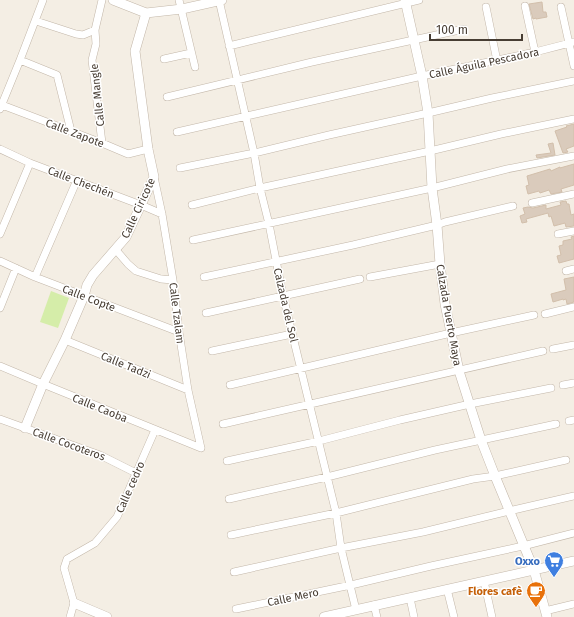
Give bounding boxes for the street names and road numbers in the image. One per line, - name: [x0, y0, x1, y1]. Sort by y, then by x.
- street label: Calle Águila Pescadora: [428, 45, 540, 81]
- street label: Calle Mangle: [88, 63, 107, 127]
- street label: Calle Zapote: [44, 116, 106, 151]
- street label: Calle Chechén: [46, 164, 116, 201]
- street label: Calle Ciricote: [119, 176, 158, 240]
- street label: Calzada Puerto Maya: [433, 263, 464, 367]
- street label: Calzada del Sol: [271, 267, 300, 343]
- street label: Calle Copte: [60, 282, 117, 315]
- street label: Calle Tzalam: [166, 282, 187, 344]
- street label: Calle Tadzi: [99, 350, 153, 381]
- street label: Calle Caoba: [70, 392, 129, 425]
- street label: Calle Cocoteros: [31, 425, 107, 464]
- street label: Calle cedro: [113, 459, 148, 515]
- street label: Calle Mero: [266, 586, 320, 609]

